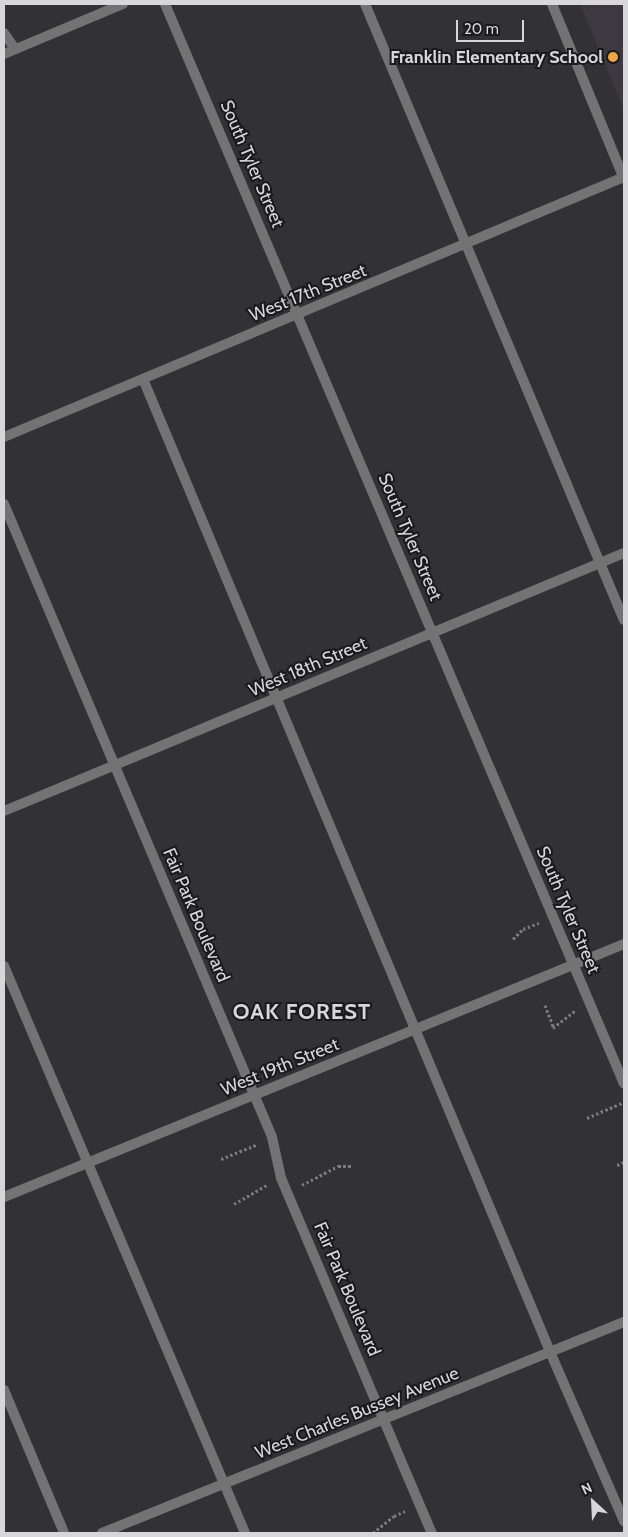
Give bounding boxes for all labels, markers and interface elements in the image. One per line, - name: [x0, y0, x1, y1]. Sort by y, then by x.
- scale bar: [458, 10, 526, 42]
- text: 20 m: [464, 20, 499, 38]
- place label: Franklin Elementary School: [390, 46, 603, 68]
- marker: Franklin Elementary School: [607, 51, 619, 63]
- street label: South Tyler Street: [215, 97, 289, 231]
- street label: West 17th Street: [246, 260, 370, 326]
- street label: South Tyler Street: [373, 470, 447, 604]
- street label: West 18th Street: [246, 632, 370, 702]
- street label: South Tyler Street: [531, 843, 605, 977]
- street label: Fair Park Boulevard: [158, 845, 234, 985]
- district label: OAK FOREST: [232, 999, 372, 1025]
- street label: West 19th Street: [218, 1034, 342, 1100]
- street label: Fair Park Boulevard: [309, 1219, 385, 1359]
- street label: West Charles Bussey Avenue: [252, 1362, 462, 1464]
- north arrow: [568, 1477, 618, 1527]
- text: N: [578, 1478, 595, 1499]

